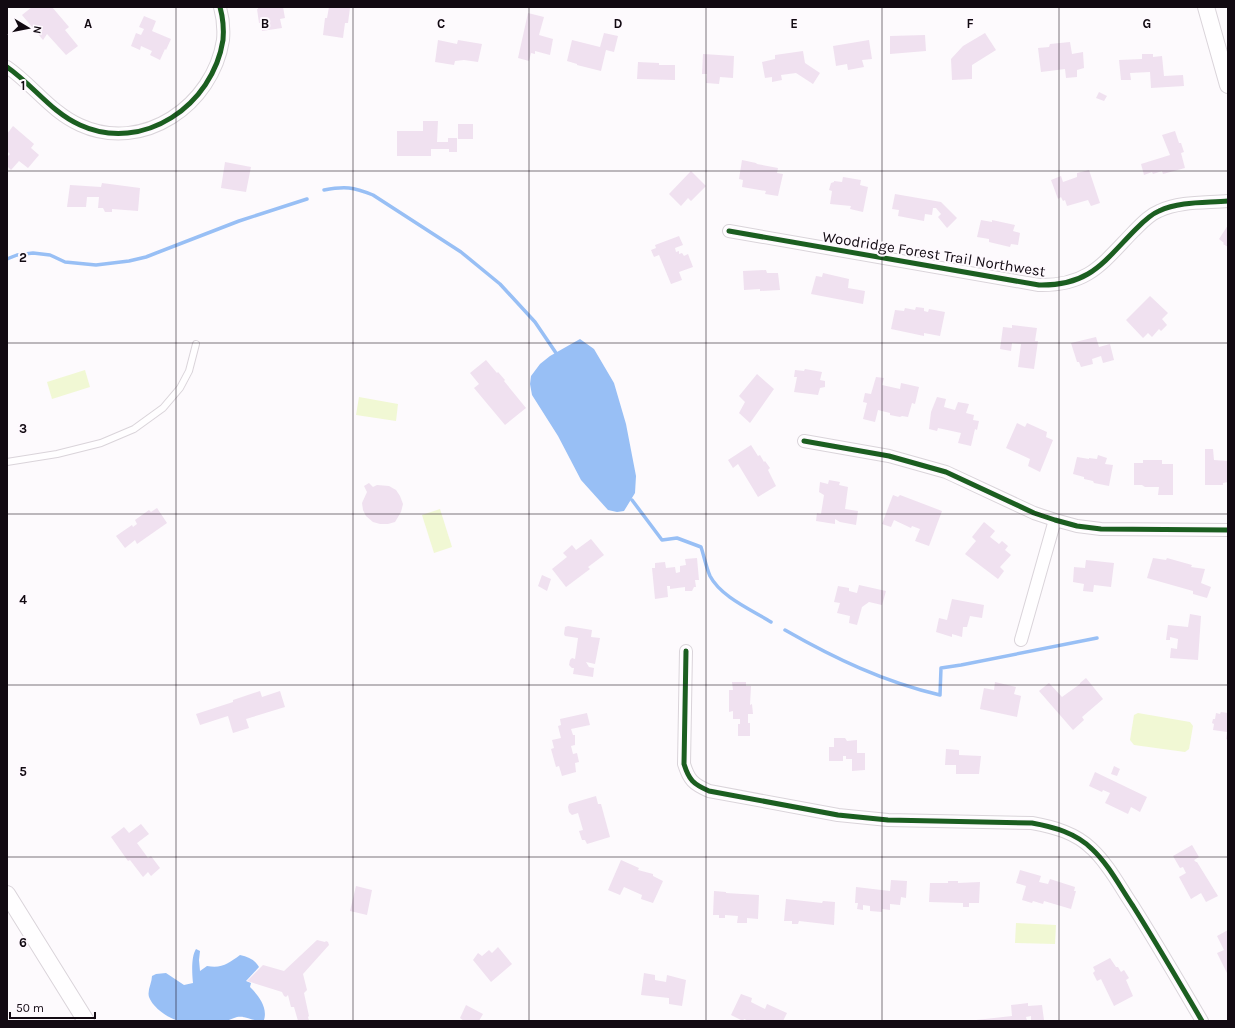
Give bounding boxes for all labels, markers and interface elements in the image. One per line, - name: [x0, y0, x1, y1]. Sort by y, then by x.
- north arrow: [8, 8, 48, 48]
- text: A: [84, 16, 92, 31]
- text: B: [261, 16, 269, 31]
- text: C: [437, 16, 445, 31]
- text: D: [614, 16, 623, 31]
- text: E: [790, 16, 798, 31]
- text: F: [966, 16, 974, 31]
- text: G: [1143, 16, 1151, 31]
- text: N: [30, 25, 44, 35]
- text: 1: [21, 78, 25, 93]
- street label: Woodridge Forest Trail Northwest: [821, 227, 1047, 281]
- text: 2: [19, 250, 27, 265]
- text: 3: [19, 421, 27, 436]
- text: 4: [19, 592, 27, 607]
- text: 5: [19, 764, 27, 779]
- text: 6: [19, 935, 27, 950]
- scale bar: [10, 994, 95, 1020]
- text: 50 m: [16, 1001, 44, 1015]

